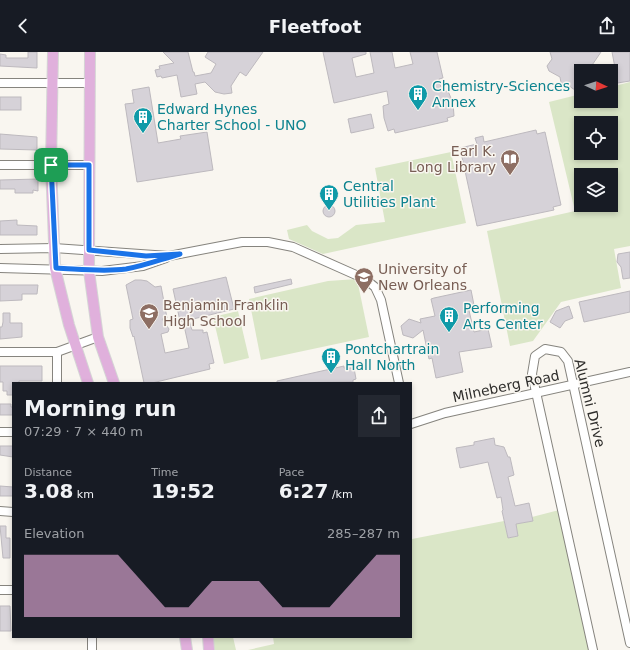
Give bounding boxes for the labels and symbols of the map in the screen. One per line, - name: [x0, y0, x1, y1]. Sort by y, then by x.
- north arrow: [574, 64, 618, 108]
- place label: Chemistry-Sciences Annex: [432, 78, 570, 110]
- building icon: Chemistry-Sciences Annex: [407, 83, 429, 111]
- place label: Edward Hynes Charter School - UNO: [157, 101, 306, 133]
- building icon: Edward Hynes Charter School - UNO: [132, 106, 154, 134]
- place label: Earl K. Long Library: [409, 143, 496, 175]
- pin: [34, 148, 68, 182]
- library icon: Earl K. Long Library: [499, 148, 521, 176]
- place label: Central Utilities Plant: [343, 178, 436, 210]
- building icon: Central Utilities Plant: [318, 183, 340, 211]
- place label: University of New Orleans: [378, 261, 468, 293]
- school or university icon: University of New Orleans: [353, 266, 375, 294]
- place label: Benjamin Franklin High School: [163, 297, 288, 329]
- place label: Performing Arts Center: [463, 300, 543, 332]
- school or university icon: Benjamin Franklin High School: [138, 302, 160, 330]
- building icon: Performing Arts Center: [438, 305, 460, 333]
- place label: Pontchartrain Hall North: [345, 341, 439, 373]
- building icon: Pontchartrain Hall North: [320, 346, 342, 374]
- street label: Alumni Drive: [571, 357, 609, 449]
- street label: Milneberg Road: [451, 367, 561, 405]

